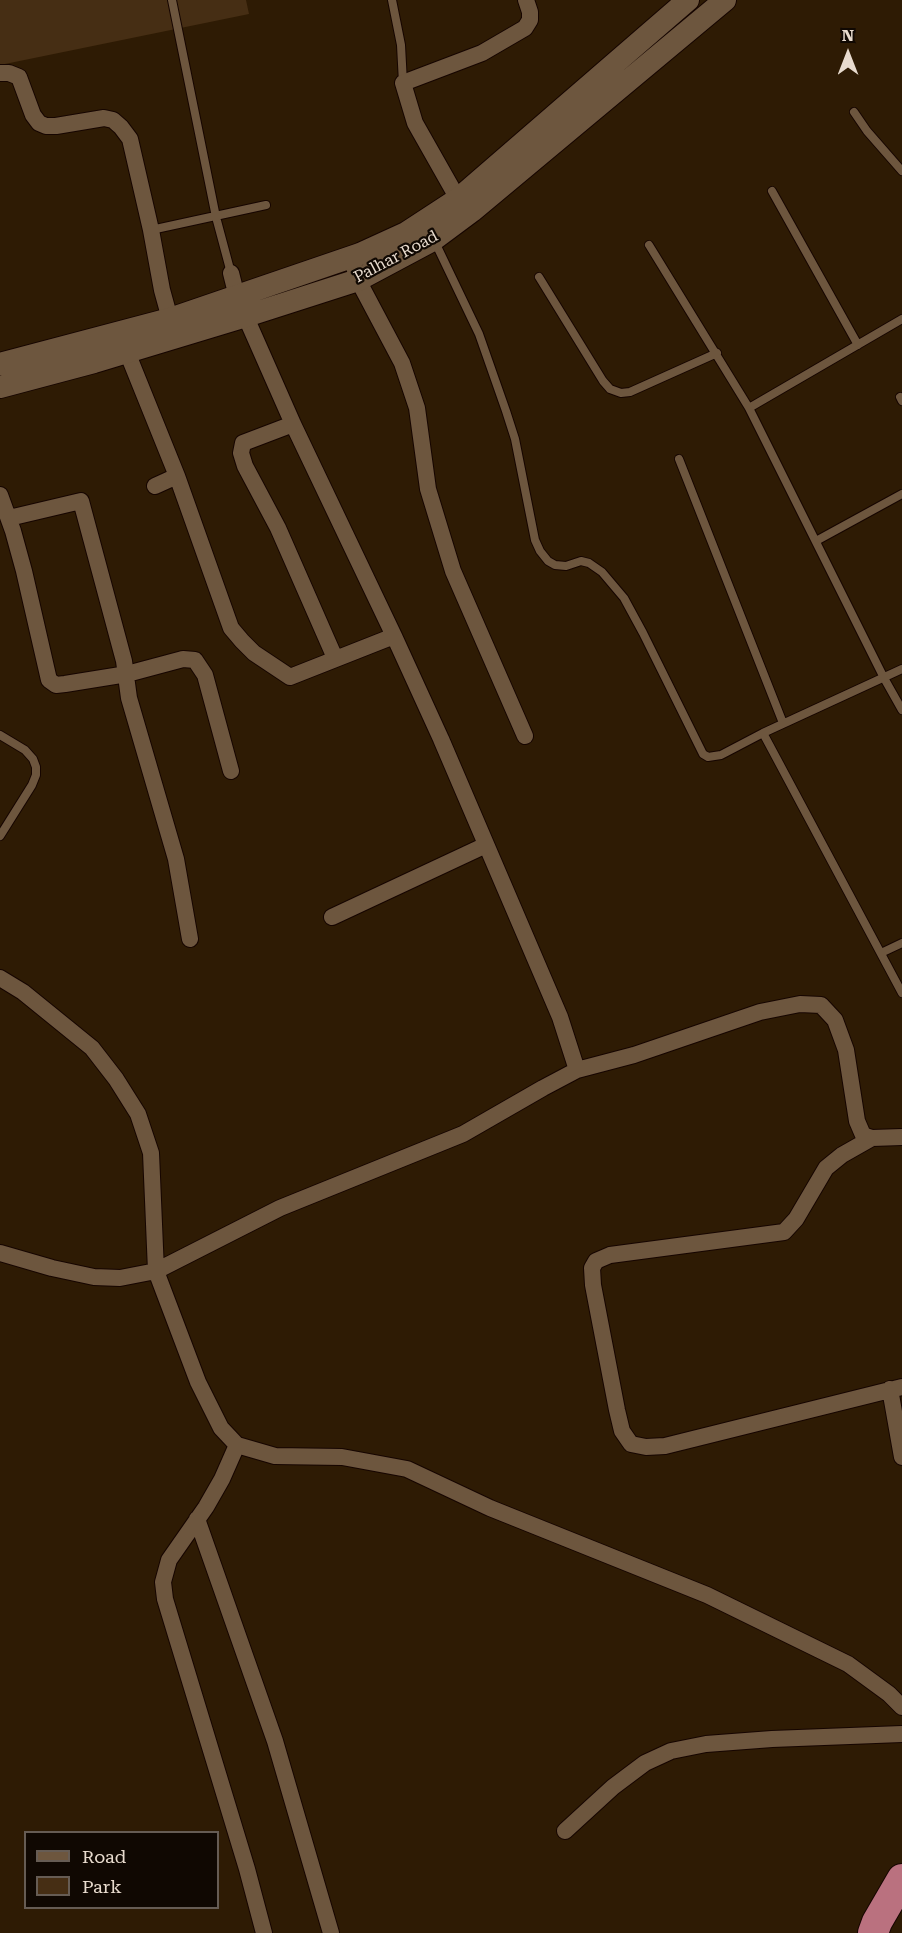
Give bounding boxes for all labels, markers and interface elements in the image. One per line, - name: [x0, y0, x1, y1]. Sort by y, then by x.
- north arrow: [818, 24, 878, 84]
- text: N: [842, 26, 854, 45]
- street label: Palhar Road: [351, 227, 441, 287]
- legend: [24, 1831, 219, 1909]
- text: Road: [82, 1846, 126, 1867]
- text: Park: [82, 1876, 122, 1897]

